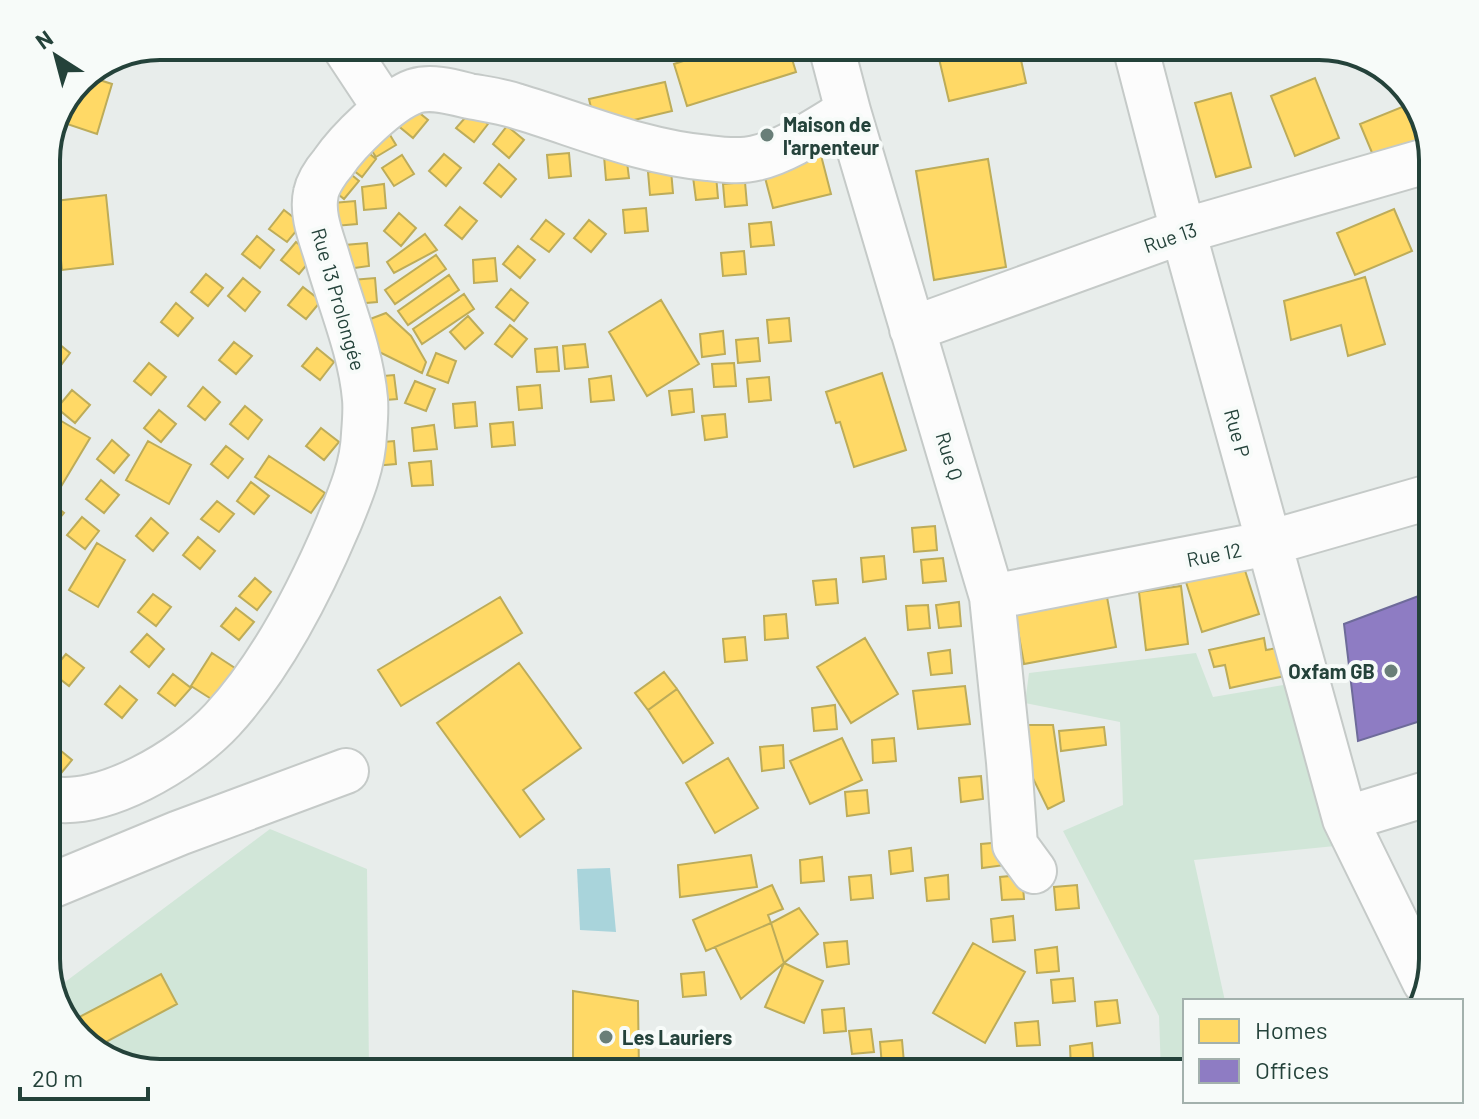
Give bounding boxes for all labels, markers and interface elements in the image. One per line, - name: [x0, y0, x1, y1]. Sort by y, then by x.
- north arrow: [16, 16, 96, 96]
- text: N: [30, 24, 57, 54]
- place label: Maison de l'arpenteur: [783, 112, 880, 159]
- marker: Maison de l'arpenteur: [758, 126, 776, 144]
- street label: Rue 13: [1140, 217, 1200, 257]
- street label: Rue 13 Prolongée: [307, 225, 371, 373]
- street label: Rue P: [1220, 406, 1256, 460]
- street label: Rue Q: [931, 429, 969, 483]
- street label: Rue 12: [1185, 537, 1243, 571]
- place label: Oxfam GB: [1288, 659, 1375, 683]
- marker: Oxfam GB: [1382, 662, 1400, 680]
- legend: [1183, 999, 1463, 1103]
- text: Homes: [1255, 1015, 1328, 1044]
- place label: Les Lauriers: [622, 1025, 732, 1049]
- marker: Les Lauriers: [597, 1028, 615, 1046]
- scale bar: [20, 1051, 148, 1101]
- text: Offices: [1255, 1055, 1329, 1084]
- text: 20 m: [32, 1063, 83, 1092]

